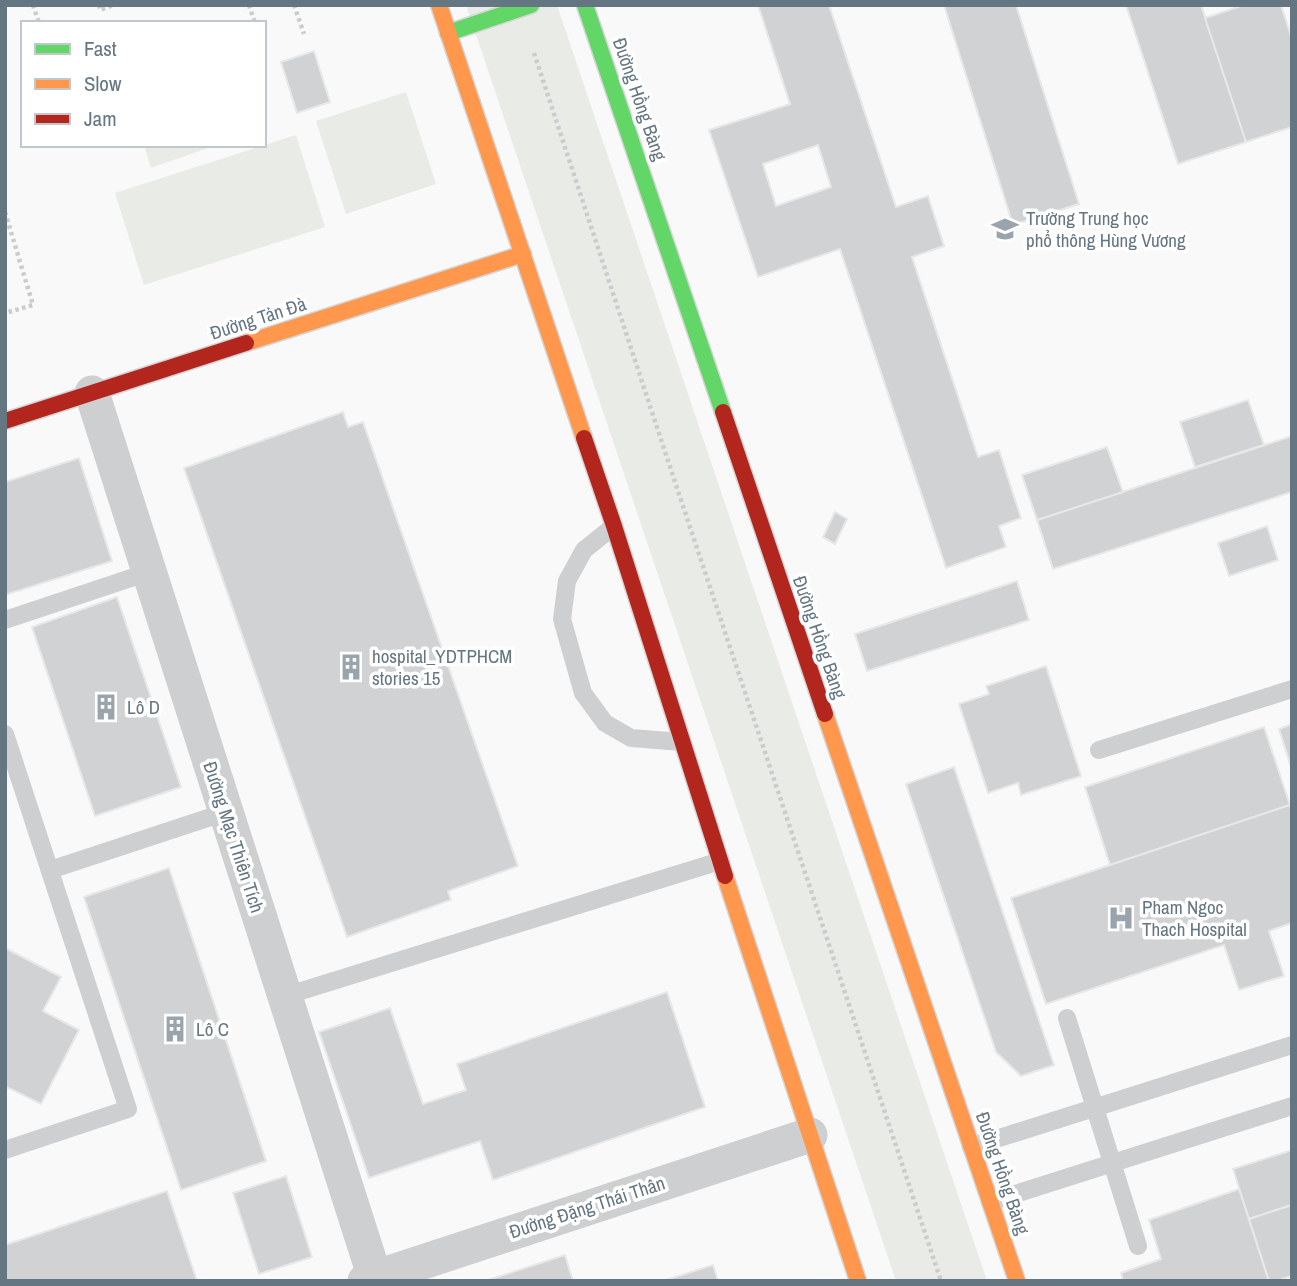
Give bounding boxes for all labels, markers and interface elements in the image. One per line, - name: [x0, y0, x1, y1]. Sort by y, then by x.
- legend: [21, 21, 266, 147]
- text: Fast: [84, 34, 117, 63]
- street label: Đường Hồng Bàng: [607, 34, 673, 164]
- text: Slow: [84, 69, 122, 98]
- text: Jam: [84, 104, 117, 133]
- place label: Trường Trung học phổ thông Hùng Vương: [1026, 205, 1186, 253]
- school or university icon: Trường Trung học phổ thông Hùng Vương: [990, 214, 1020, 244]
- street label: Đường Tản Đà: [207, 290, 310, 346]
- street label: Đường Hồng Bàng: [787, 572, 853, 702]
- place label: hospital_YDTPHCM stories 15: [372, 643, 512, 691]
- building icon: hospital_YDTPHCM stories 15: [336, 652, 366, 682]
- building icon: Lô D: [91, 692, 121, 722]
- place label: Lô D: [127, 694, 160, 720]
- street label: Đường Mạc Thiên Tích: [197, 758, 271, 916]
- place label: Pham Ngoc Thach Hospital: [1142, 894, 1247, 942]
- hospital icon: Pham Ngoc Thach Hospital: [1106, 903, 1136, 933]
- building icon: Lô C: [160, 1014, 190, 1044]
- place label: Lô C: [196, 1016, 229, 1042]
- street label: Đường Hồng Bàng: [970, 1108, 1036, 1238]
- street label: Đường Đặng Thái Thân: [506, 1170, 668, 1244]

